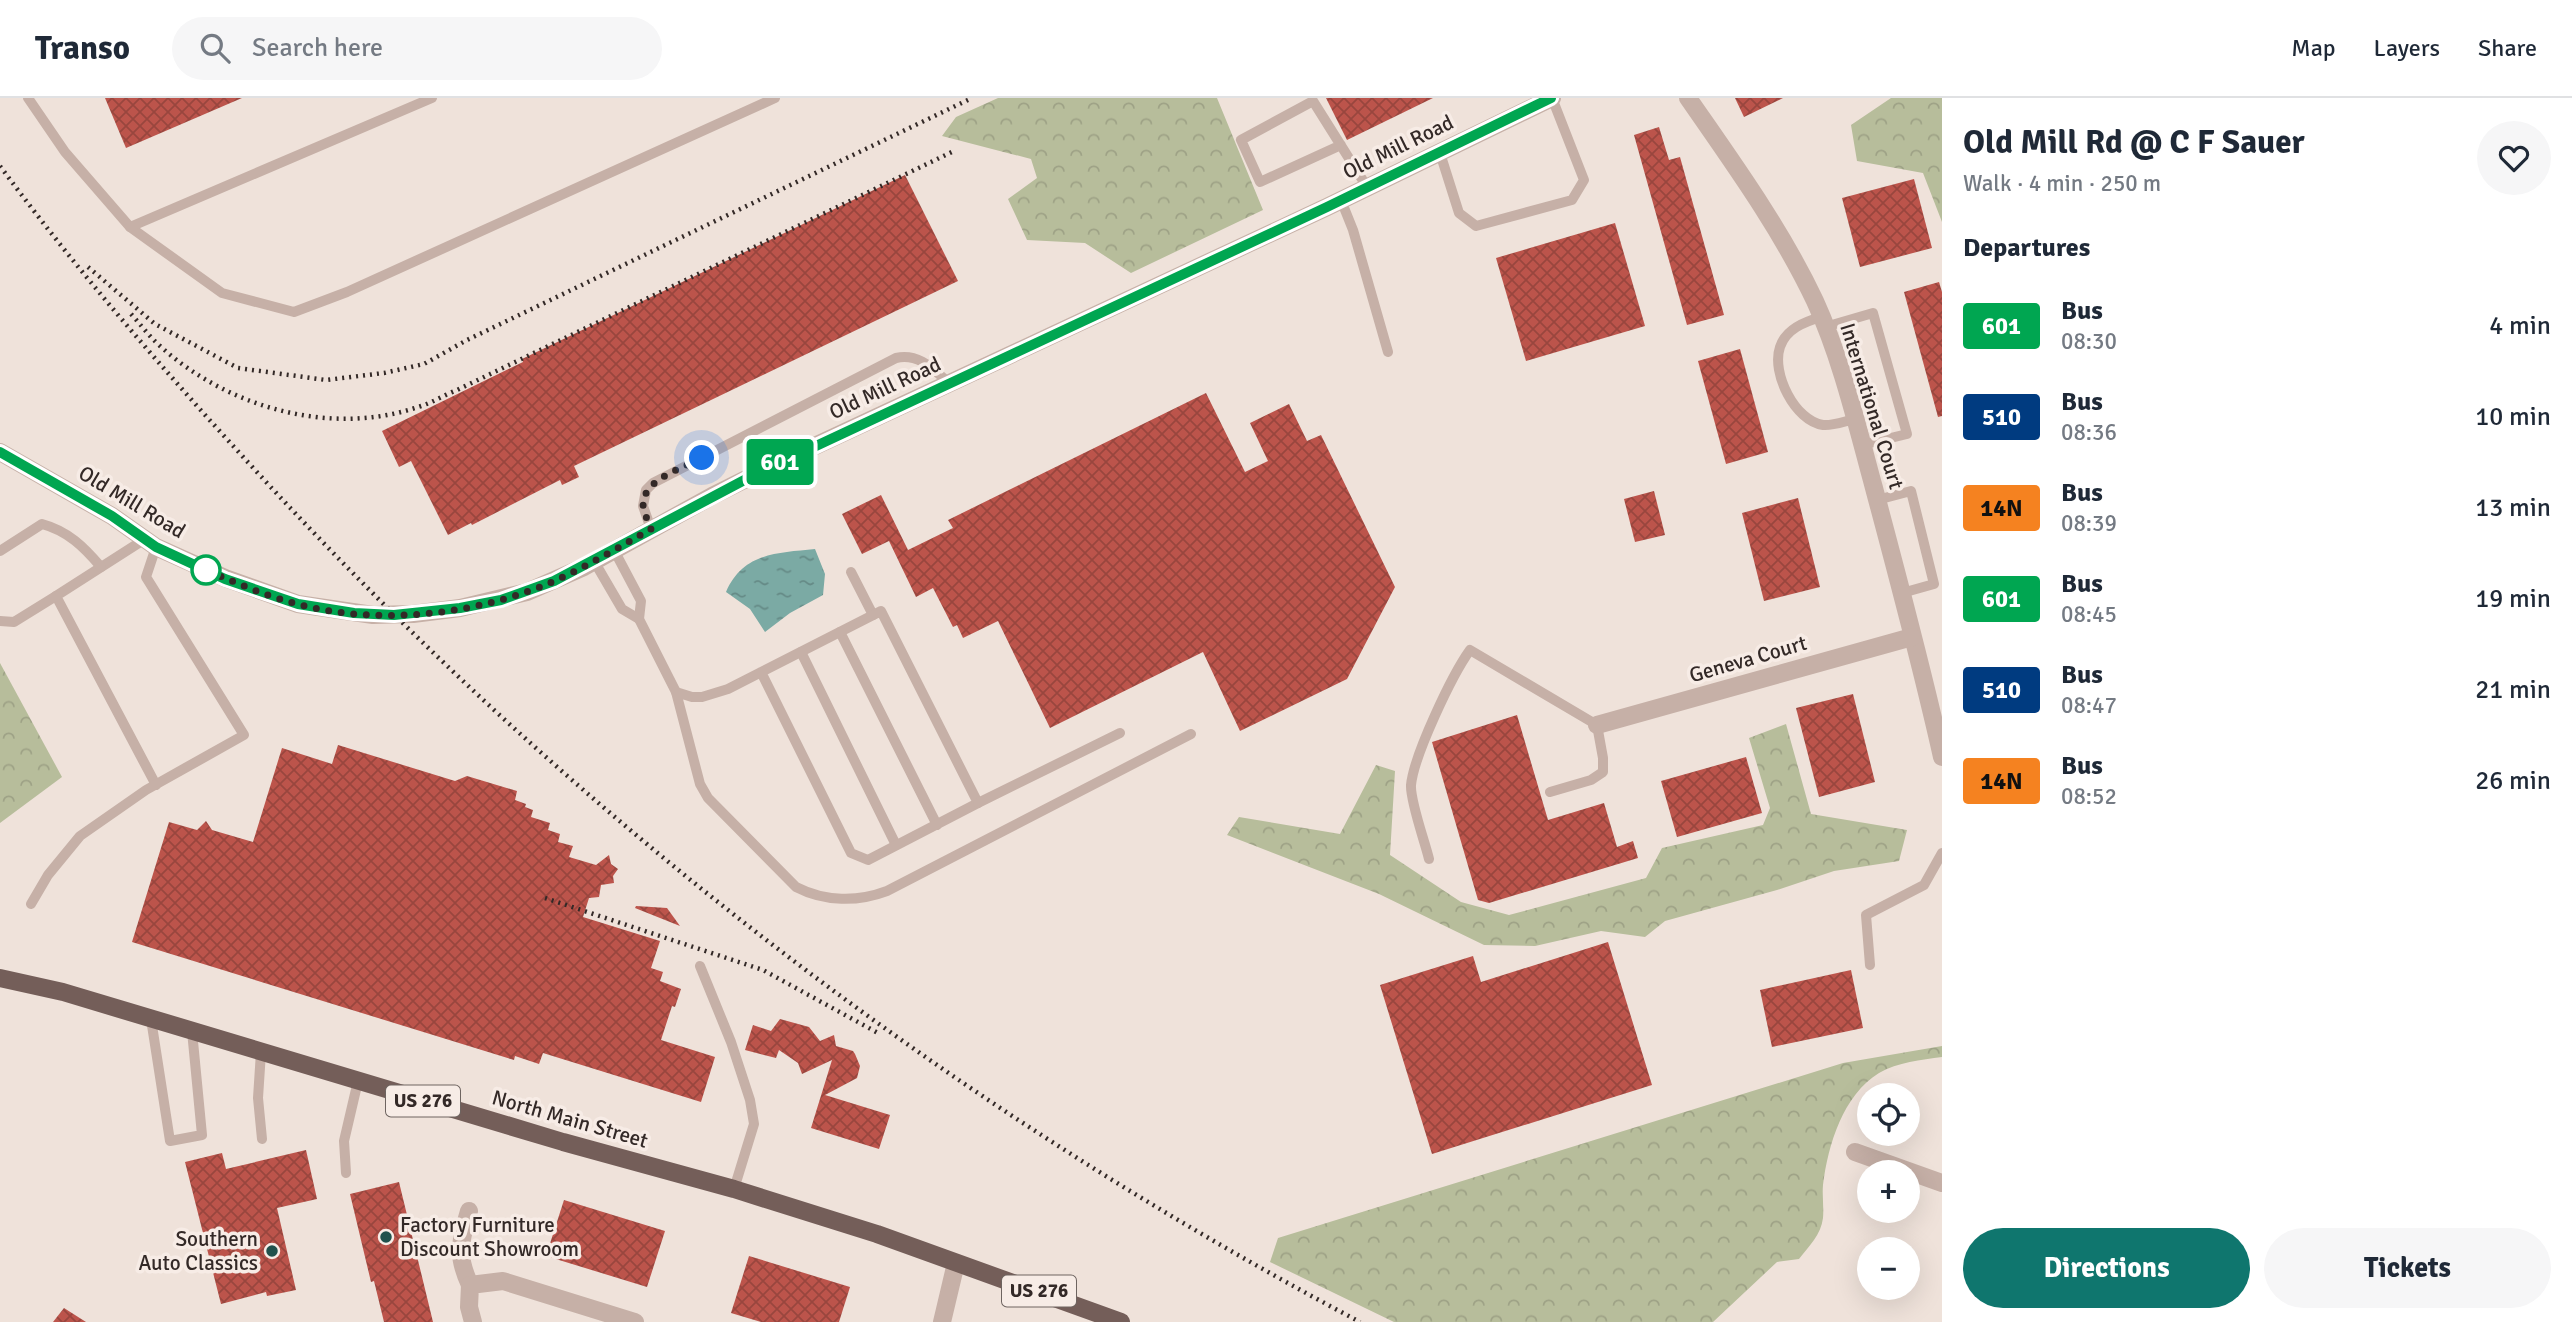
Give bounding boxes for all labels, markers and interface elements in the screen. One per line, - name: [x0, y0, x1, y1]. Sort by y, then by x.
- search box: [172, 17, 662, 80]
- text: Transo: [35, 28, 130, 69]
- icon: search: [196, 29, 234, 67]
- text: Search here: [252, 32, 383, 64]
- text: Map: [2291, 33, 2336, 63]
- text: Layers: [2374, 33, 2440, 63]
- text: Share: [2478, 33, 2537, 63]
- street label: Old Mill Road: [1338, 109, 1458, 185]
- button: heart: [2477, 121, 2551, 195]
- text: Old Mill Rd @ C F Sauer: [1963, 122, 2305, 163]
- text: Walk · 4 min · 250 m: [1963, 169, 2161, 198]
- text: Departures: [1963, 232, 2090, 264]
- text: Bus: [2061, 295, 2103, 327]
- text: 4 min: [2489, 310, 2551, 342]
- text: 601: [1982, 311, 2021, 341]
- street label: International Court: [1834, 320, 1910, 492]
- text: 08:30: [2061, 327, 2117, 356]
- street label: Old Mill Road: [825, 351, 945, 425]
- text: Bus: [2061, 386, 2103, 418]
- text: 10 min: [2475, 401, 2551, 433]
- text: 510: [1982, 402, 2021, 432]
- text: 08:36: [2061, 418, 2117, 447]
- line badge: 601: [740, 439, 820, 485]
- your location: [684, 440, 719, 475]
- text: 601: [761, 447, 799, 477]
- street label: Old Mill Road: [74, 460, 190, 544]
- text: Bus: [2061, 477, 2103, 509]
- text: 13 min: [2475, 492, 2551, 524]
- text: 14N: [1980, 493, 2023, 523]
- text: 08:39: [2061, 509, 2117, 538]
- unlabelled marker: [191, 555, 221, 585]
- text: Bus: [2061, 568, 2103, 600]
- text: 19 min: [2475, 583, 2551, 615]
- text: 601: [1982, 584, 2021, 614]
- text: 08:45: [2061, 600, 2117, 629]
- street label: Geneva Court: [1686, 630, 1810, 688]
- text: Bus: [2061, 659, 2103, 691]
- text: 21 min: [2475, 674, 2551, 706]
- text: 510: [1982, 675, 2021, 705]
- text: 08:47: [2061, 691, 2117, 720]
- text: Bus: [2061, 750, 2103, 782]
- text: 26 min: [2475, 765, 2551, 797]
- text: 14N: [1980, 766, 2023, 796]
- text: 08:52: [2061, 782, 2117, 811]
- map controls: [1857, 1083, 1920, 1300]
- button: locate: [1857, 1083, 1920, 1146]
- street label: North Main Street: [489, 1084, 651, 1154]
- road number: US 276: [386, 1085, 460, 1116]
- button: +: [1857, 1160, 1920, 1223]
- place label: Factory Furniture Discount Showroom: [400, 1212, 579, 1262]
- place label: Southern Auto Classics: [138, 1226, 258, 1276]
- button: Directions: [1963, 1228, 2250, 1308]
- button: Tickets: [2264, 1228, 2551, 1308]
- marker: Factory Furniture Discount Showroom: [378, 1229, 394, 1245]
- button: −: [1857, 1237, 1920, 1300]
- marker: Southern Auto Classics: [264, 1243, 280, 1259]
- road number: US 276: [1002, 1275, 1076, 1306]

